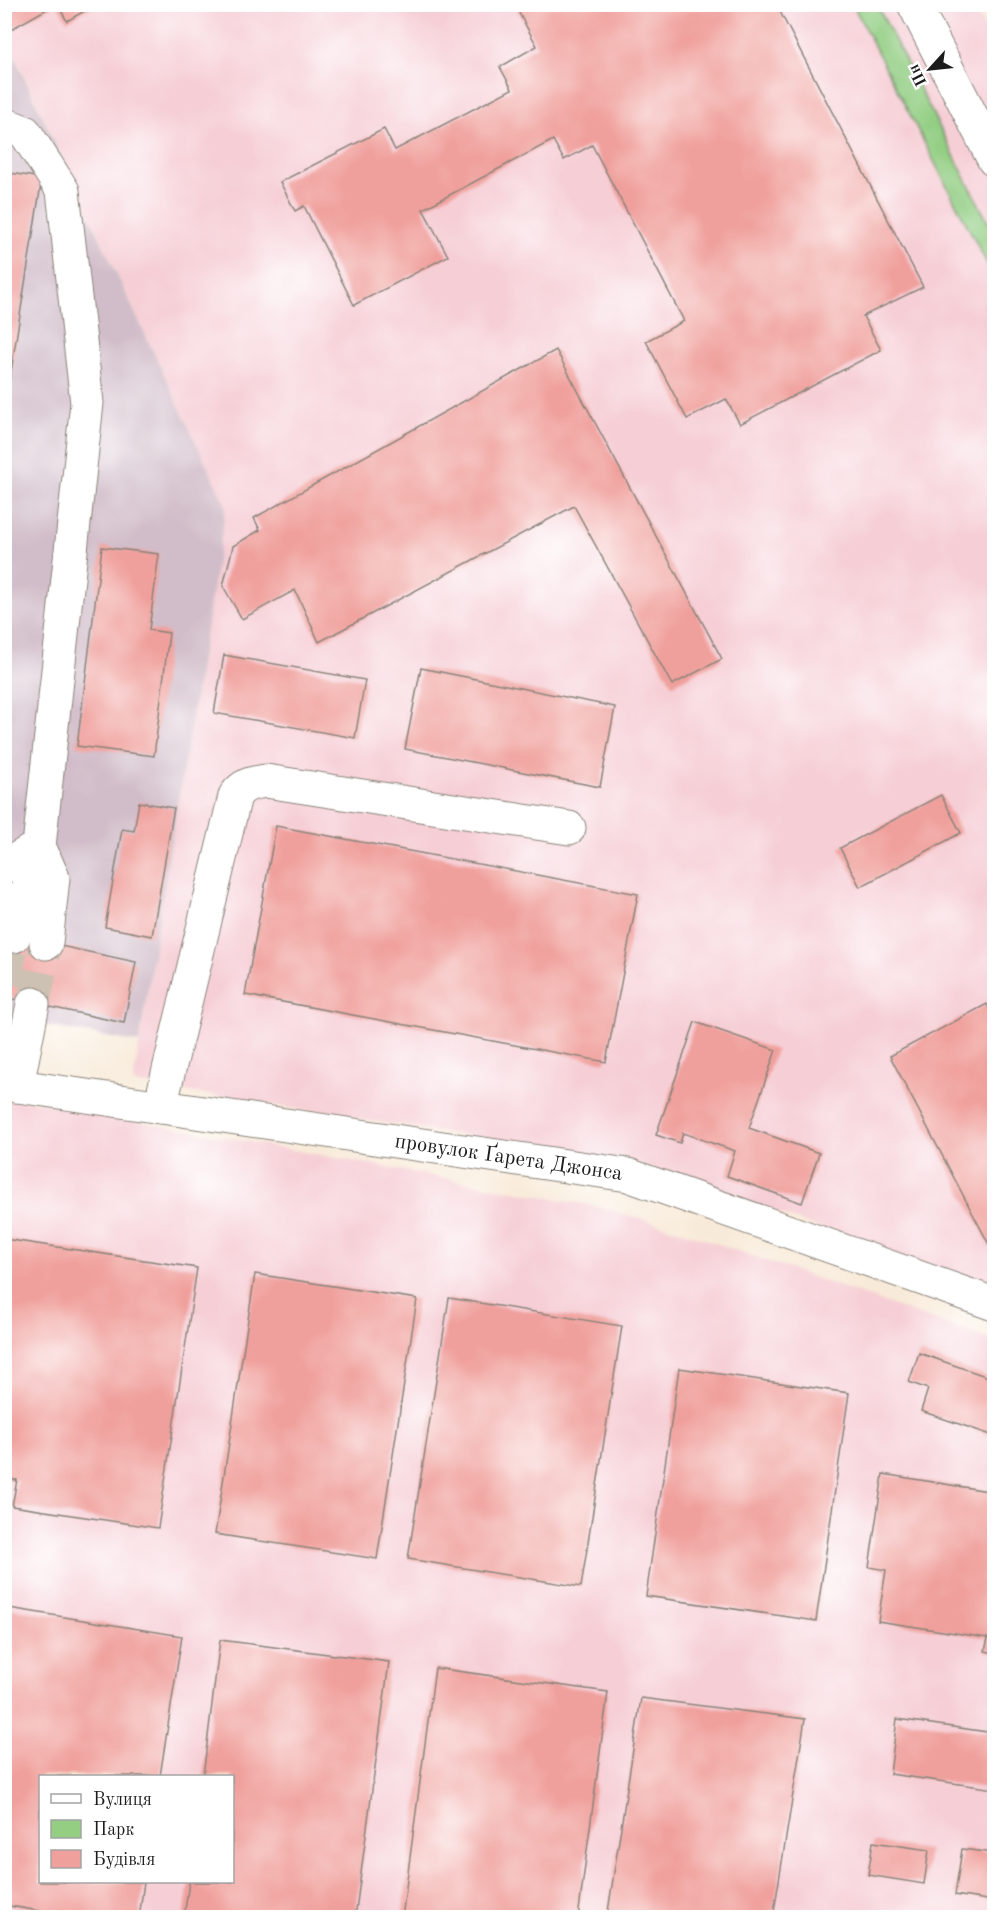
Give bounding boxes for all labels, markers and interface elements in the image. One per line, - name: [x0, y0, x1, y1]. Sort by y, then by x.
- north arrow: [900, 39, 960, 99]
- text: Пн: [906, 61, 931, 88]
- street label: провулок Ґарета Джонса: [393, 1131, 624, 1185]
- legend: [39, 1775, 234, 1883]
- text: Вулиця: [93, 1791, 152, 1809]
- text: Парк: [93, 1821, 134, 1839]
- text: Будівля: [93, 1851, 155, 1869]

